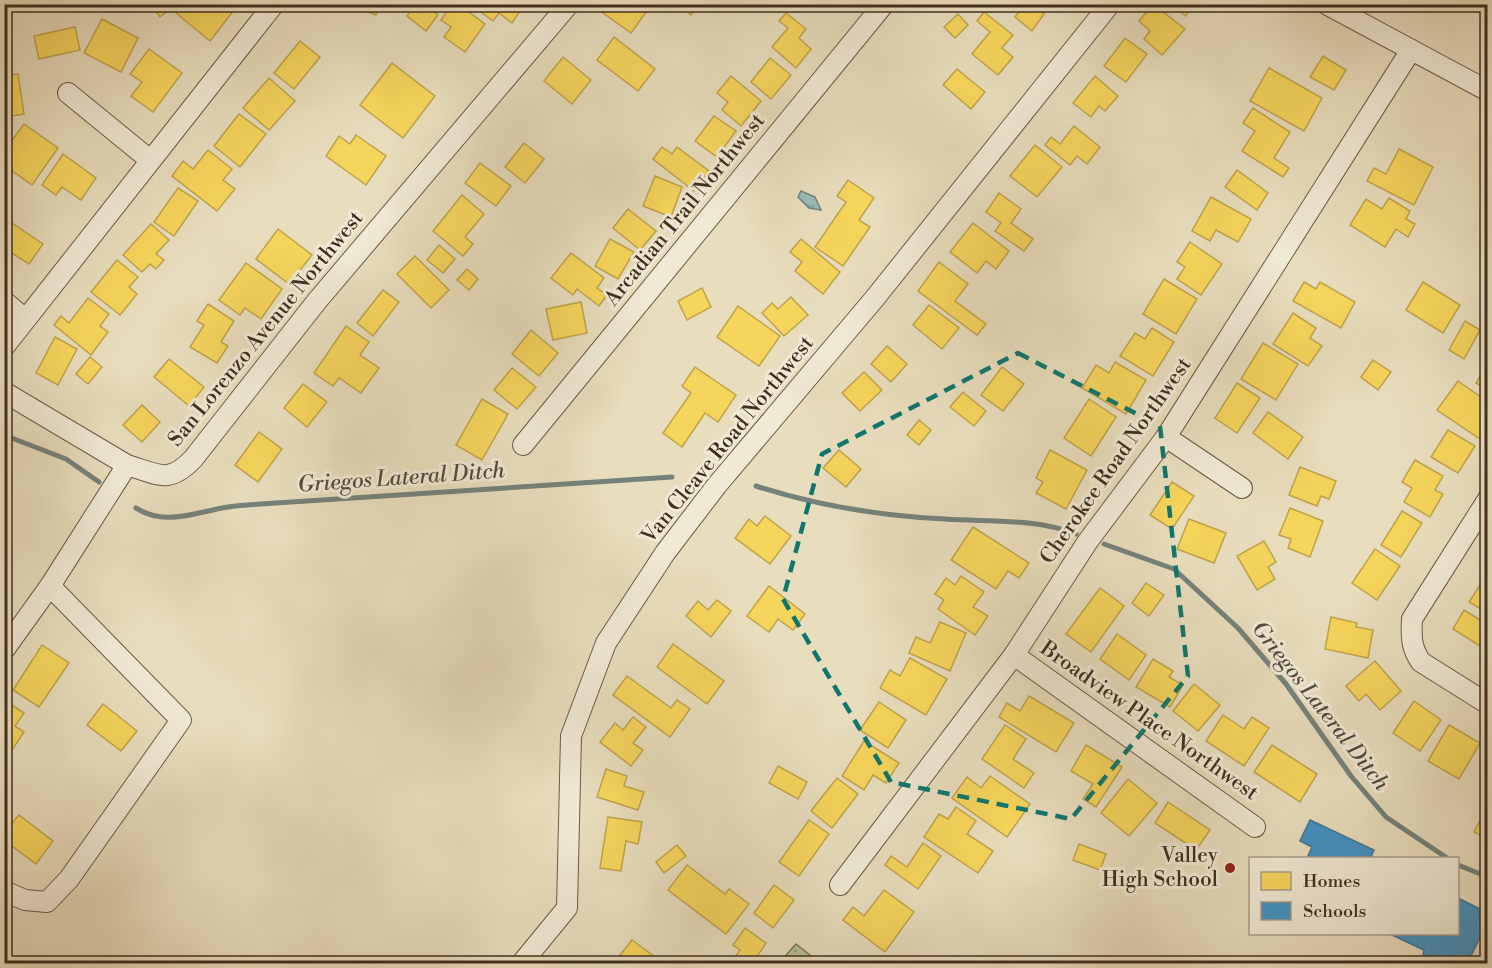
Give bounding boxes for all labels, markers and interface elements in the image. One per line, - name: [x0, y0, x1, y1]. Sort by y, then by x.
- street label: Arcadian Trail Northwest: [599, 108, 771, 312]
- street label: San Lorenzo Avenue Northwest: [163, 205, 369, 452]
- street label: Van Cleave Road Northwest: [636, 331, 820, 550]
- street label: Cherokee Road Northwest: [1035, 352, 1198, 569]
- water label: Griegos Lateral Ditch: [297, 457, 506, 499]
- water label: Griegos Lateral Ditch: [1246, 616, 1395, 797]
- street label: Broadview Place Northwest: [1034, 635, 1264, 807]
- place label: Valley High School: [1102, 843, 1219, 893]
- legend: [1249, 857, 1459, 935]
- marker: Valley High School: [1223, 861, 1237, 875]
- text: Homes: [1303, 870, 1360, 893]
- text: Schools: [1303, 900, 1367, 923]

